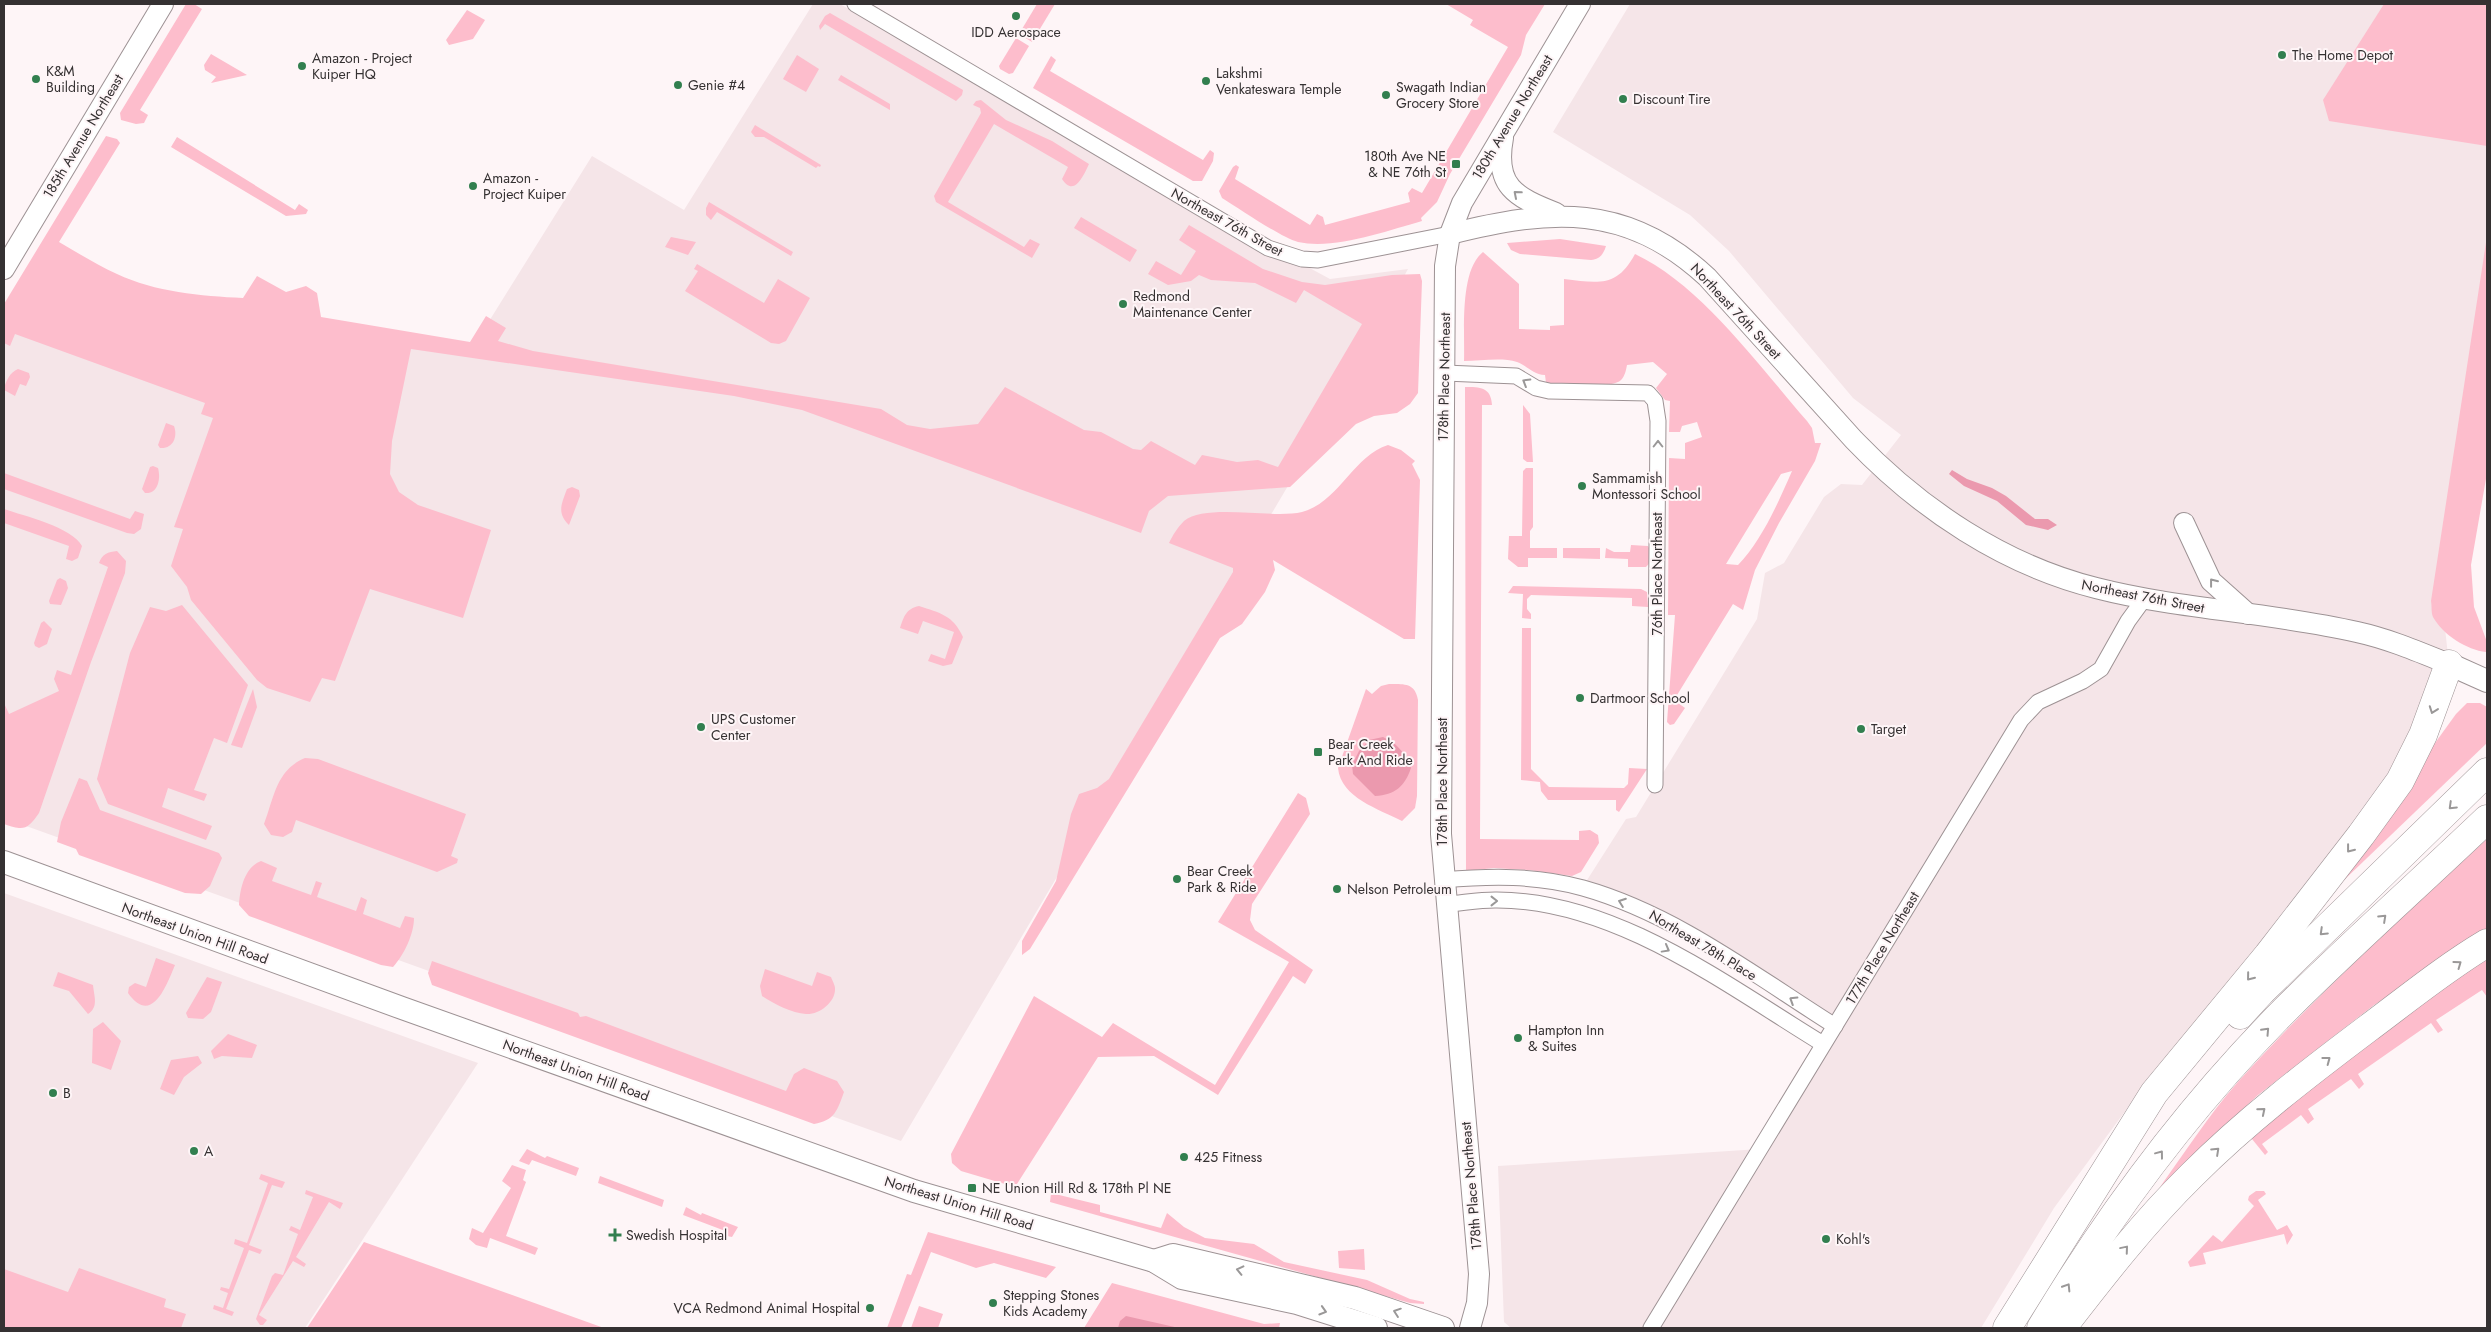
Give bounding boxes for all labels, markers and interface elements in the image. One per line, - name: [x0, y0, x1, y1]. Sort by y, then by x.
- marker: IDD Aerospace: [1010, 10, 1022, 22]
- place label: IDD Aerospace: [971, 22, 1061, 42]
- place label: The Home Depot: [2292, 45, 2394, 65]
- place label: Amazon - Project Kuiper HQ: [312, 48, 412, 84]
- marker: The Home Depot: [2276, 49, 2288, 61]
- street label: 180th Avenue Northeast: [1467, 50, 1557, 183]
- marker: Amazon - Project Kuiper HQ: [296, 60, 308, 72]
- place label: K&M Building: [46, 61, 95, 97]
- place label: Lakshmi Venkateswara Temple: [1216, 63, 1341, 99]
- street label: 185th Avenue Northeast: [38, 70, 128, 202]
- marker: K&M Building: [30, 73, 42, 85]
- place label: Genie #4: [688, 75, 745, 95]
- marker: Lakshmi Venkateswara Temple: [1200, 75, 1212, 87]
- place label: Swagath Indian Grocery Store: [1396, 77, 1486, 113]
- marker: Genie #4: [672, 79, 684, 91]
- marker: Swagath Indian Grocery Store: [1380, 89, 1392, 101]
- place label: Discount Tire: [1633, 89, 1710, 109]
- marker: Discount Tire: [1617, 93, 1629, 105]
- place label: 180th Ave NE & NE 76th St: [1364, 146, 1447, 182]
- marker: 180th Ave NE & NE 76th St: [1450, 158, 1462, 170]
- place label: Amazon - Project Kuiper: [483, 168, 566, 204]
- marker: Amazon - Project Kuiper: [467, 180, 479, 192]
- street label: Northeast 76th Street: [1168, 183, 1287, 261]
- one-way arrow: [1513, 191, 1522, 200]
- street label: Northeast 76th Street: [1686, 259, 1786, 364]
- place label: Redmond Maintenance Center: [1133, 286, 1252, 322]
- marker: Redmond Maintenance Center: [1117, 298, 1129, 310]
- street label: 178th Place Northeast: [1433, 312, 1455, 442]
- one-way arrow: [1523, 379, 1532, 389]
- one-way arrow: [1653, 440, 1663, 448]
- place label: Sammamish Montessori School: [1592, 468, 1701, 504]
- marker: Sammamish Montessori School: [1576, 480, 1588, 492]
- street label: 76th Place Northeast: [1647, 512, 1667, 636]
- street label: Northeast 76th Street: [2080, 574, 2207, 618]
- one-way arrow: [2210, 579, 2219, 588]
- place label: Dartmoor School: [1590, 688, 1690, 708]
- marker: Dartmoor School: [1574, 692, 1586, 704]
- one-way arrow: [2429, 705, 2439, 714]
- place label: UPS Customer Center: [711, 709, 796, 745]
- street label: 178th Place Northeast: [1432, 717, 1452, 846]
- place label: Target: [1871, 719, 1907, 739]
- marker: UPS Customer Center: [695, 721, 707, 733]
- marker: Target: [1855, 723, 1867, 735]
- place label: Bear Creek Park And Ride: [1328, 734, 1413, 770]
- marker: Bear Creek Park And Ride: [1312, 746, 1324, 758]
- one-way arrow: [2449, 800, 2458, 809]
- one-way arrow: [2348, 843, 2356, 852]
- place label: Bear Creek Park & Ride: [1187, 861, 1256, 897]
- marker: Bear Creek Park & Ride: [1171, 873, 1183, 885]
- place label: Nelson Petroleum: [1347, 879, 1452, 899]
- marker: Nelson Petroleum: [1331, 883, 1343, 895]
- street label: 177th Place Northeast: [1840, 887, 1924, 1008]
- one-way arrow: [1490, 896, 1498, 906]
- street label: Northeast Union Hill Road: [119, 897, 271, 969]
- one-way arrow: [1618, 898, 1627, 908]
- street label: Northeast 78th Place: [1645, 905, 1761, 985]
- one-way arrow: [2377, 915, 2386, 924]
- one-way arrow: [2320, 926, 2329, 935]
- one-way arrow: [1660, 942, 1669, 952]
- one-way arrow: [2452, 961, 2461, 970]
- one-way arrow: [2246, 971, 2255, 980]
- one-way arrow: [1790, 997, 1799, 1006]
- place label: Hampton Inn & Suites: [1528, 1020, 1604, 1056]
- one-way arrow: [2260, 1027, 2269, 1036]
- marker: Hampton Inn & Suites: [1512, 1032, 1524, 1044]
- street label: Northeast Union Hill Road: [500, 1034, 652, 1106]
- one-way arrow: [2321, 1057, 2331, 1066]
- place label: B: [63, 1083, 71, 1103]
- marker: B: [47, 1087, 59, 1099]
- one-way arrow: [2256, 1108, 2265, 1117]
- street label: 178th Place Northeast: [1455, 1120, 1487, 1251]
- place label: A: [204, 1141, 214, 1161]
- marker: A: [188, 1145, 200, 1157]
- place label: 425 Fitness: [1194, 1147, 1262, 1167]
- one-way arrow: [2211, 1148, 2220, 1157]
- one-way arrow: [2154, 1150, 2163, 1160]
- marker: 425 Fitness: [1178, 1151, 1190, 1163]
- street label: Northeast Union Hill Road: [882, 1171, 1036, 1235]
- place label: NE Union Hill Rd & 178th Pl NE: [982, 1178, 1172, 1198]
- marker: NE Union Hill Rd & 178th Pl NE: [966, 1182, 978, 1194]
- place label: Swedish Hospital: [626, 1225, 727, 1245]
- marker: Swedish Hospital: [608, 1228, 622, 1242]
- place label: Kohl's: [1836, 1229, 1870, 1249]
- marker: Kohl's: [1820, 1233, 1832, 1245]
- one-way arrow: [2119, 1246, 2127, 1255]
- one-way arrow: [1235, 1266, 1244, 1276]
- one-way arrow: [2061, 1283, 2070, 1292]
- place label: Stepping Stones Kids Academy: [1003, 1285, 1100, 1321]
- marker: Stepping Stones Kids Academy: [987, 1297, 999, 1309]
- place label: VCA Redmond Animal Hospital: [673, 1298, 860, 1318]
- marker: VCA Redmond Animal Hospital: [864, 1302, 876, 1314]
- one-way arrow: [1319, 1306, 1327, 1316]
- one-way arrow: [1393, 1308, 1401, 1318]

